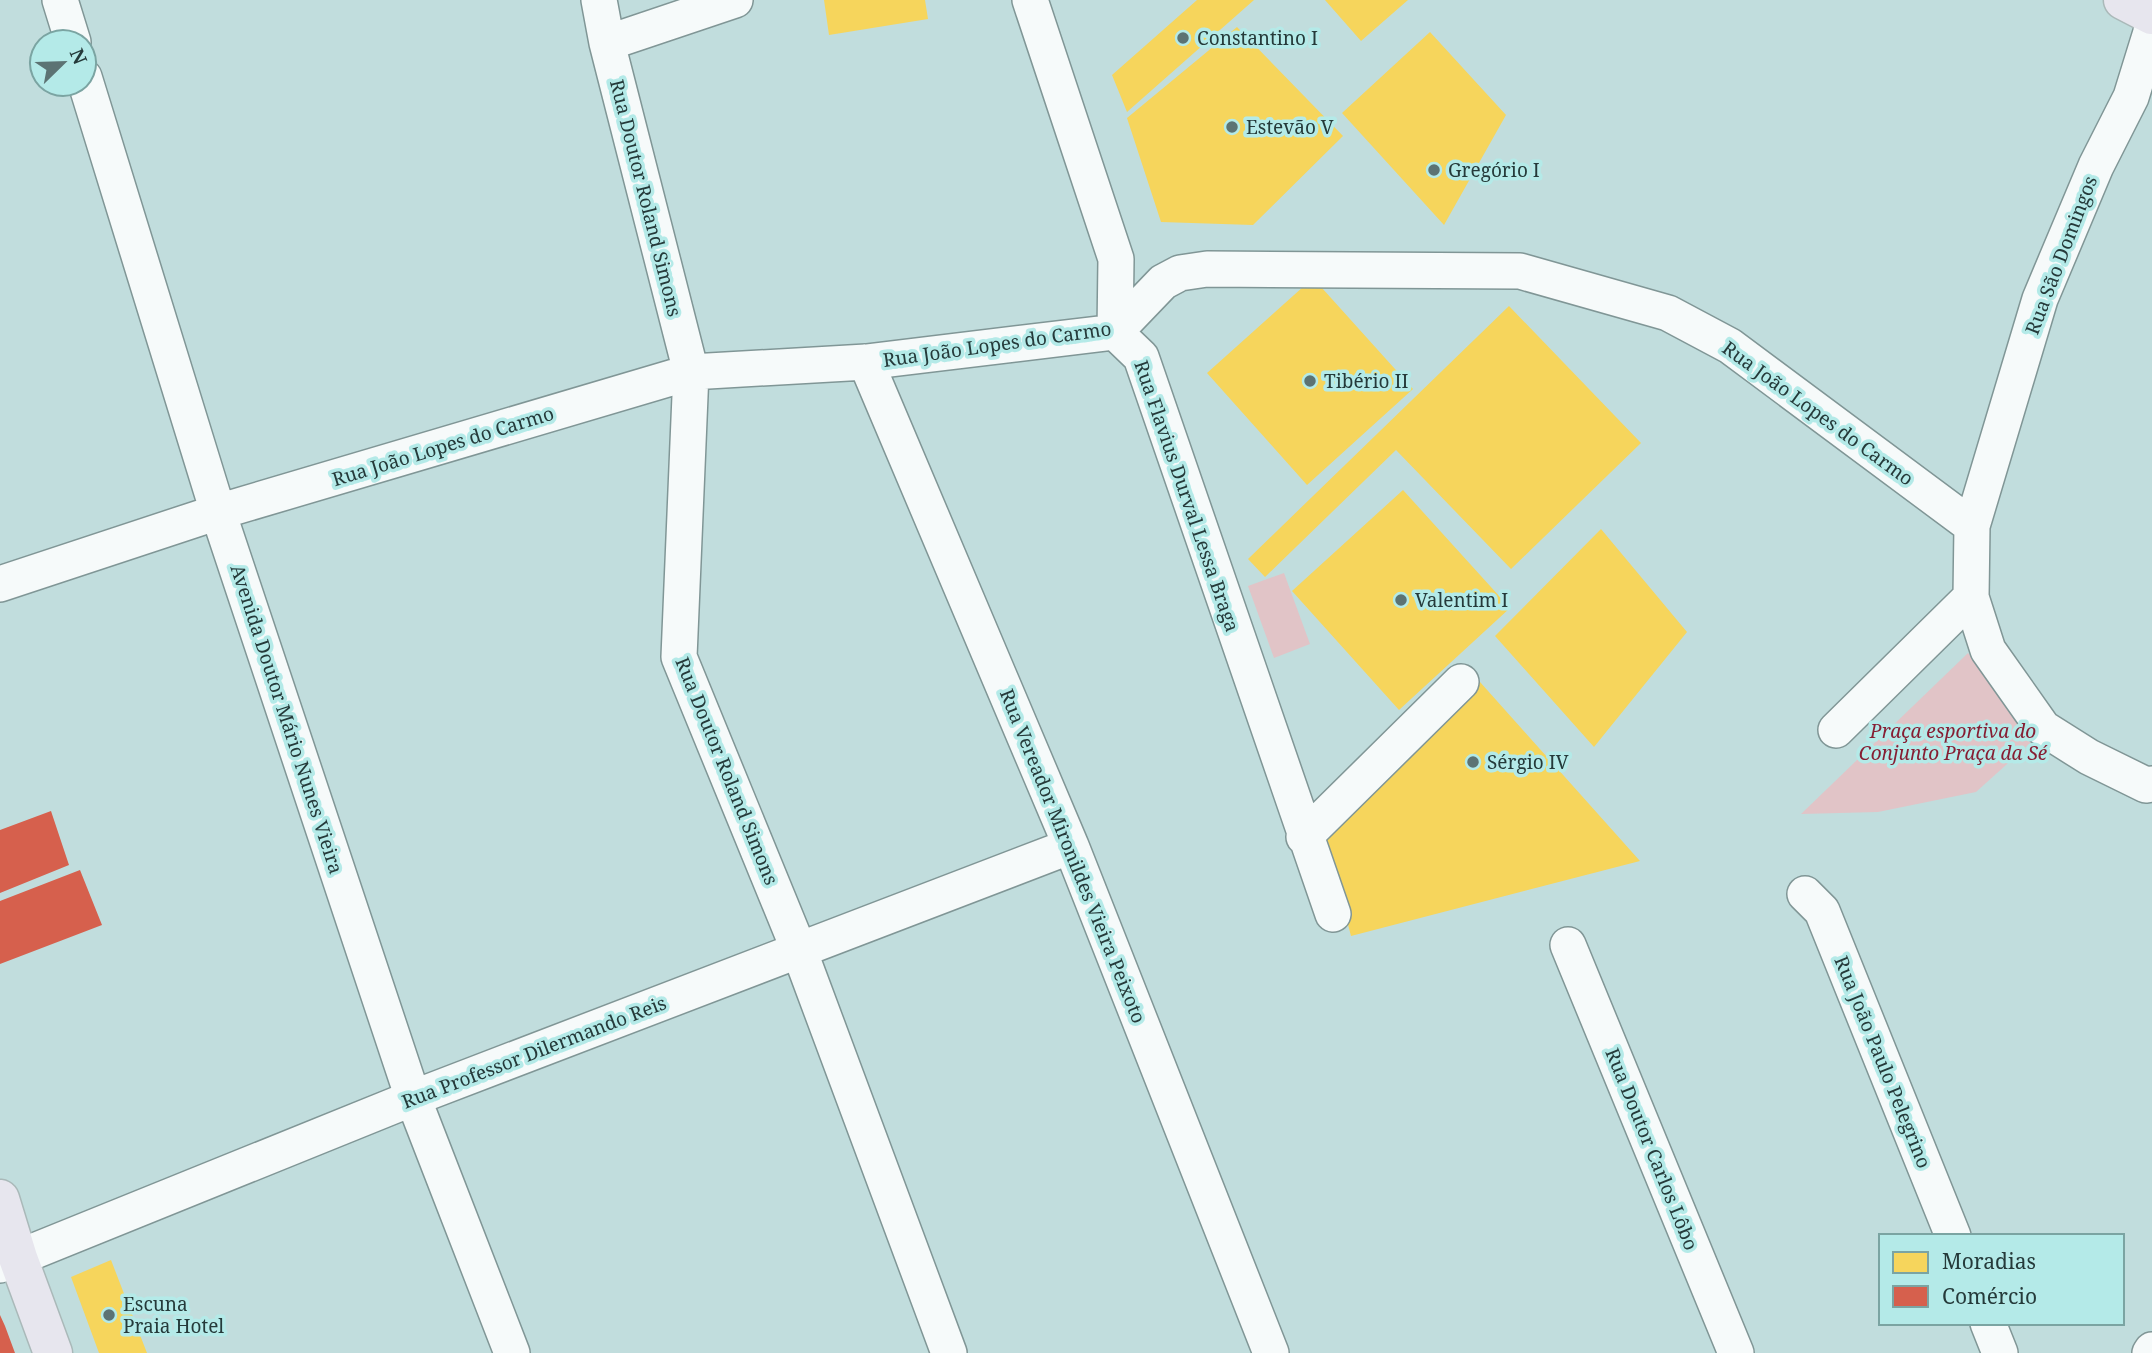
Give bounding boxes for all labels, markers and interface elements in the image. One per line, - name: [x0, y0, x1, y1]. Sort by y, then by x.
- place label: Constantino I: [1197, 25, 1318, 51]
- north arrow: [28, 28, 98, 98]
- marker: Constantino I: [1175, 30, 1191, 46]
- text: N: [64, 44, 94, 68]
- street label: Rua Doutor Roland Simons: [604, 77, 688, 319]
- place label: Estevão V: [1246, 114, 1334, 140]
- marker: Estevão V: [1224, 119, 1240, 135]
- place label: Gregório I: [1448, 157, 1540, 183]
- marker: Gregório I: [1426, 162, 1442, 178]
- street label: Rua São Domingos: [2019, 172, 2103, 338]
- street label: Rua João Lopes do Carmo: [881, 315, 1113, 373]
- street label: Rua João Lopes do Carmo: [1717, 335, 1919, 491]
- street label: Rua Flavius Durval Lessa Braga: [1128, 357, 1246, 635]
- place label: Tibério II: [1324, 368, 1408, 394]
- marker: Tibério II: [1302, 373, 1318, 389]
- street label: Rua João Lopes do Carmo: [329, 400, 557, 492]
- street label: Avenida Doutor Mário Nunes Vieira: [225, 561, 349, 877]
- place label: Valentim I: [1415, 587, 1508, 613]
- marker: Valentim I: [1393, 592, 1409, 608]
- street label: Rua Doutor Roland Simons: [669, 653, 785, 889]
- street label: Rua Vereador Mironildes Vieira Peixoto: [994, 685, 1152, 1027]
- park label: Praça esportiva do Conjunto Praça da Sé: [1859, 718, 2048, 766]
- place label: Sérgio IV: [1487, 749, 1569, 775]
- marker: Sérgio IV: [1465, 754, 1481, 770]
- street label: Rua João Paulo Pelegrino: [1828, 952, 1938, 1172]
- street label: Rua Professor Dilermando Reis: [398, 989, 670, 1115]
- street label: Rua Doutor Carlos Lôbo: [1600, 1044, 1704, 1254]
- legend: [1879, 1234, 2124, 1325]
- text: Moradias: [1942, 1247, 2036, 1275]
- text: Comércio: [1942, 1282, 2037, 1310]
- place label: Escuna Praia Hotel: [123, 1291, 224, 1339]
- marker: Escuna Praia Hotel: [101, 1307, 117, 1323]

